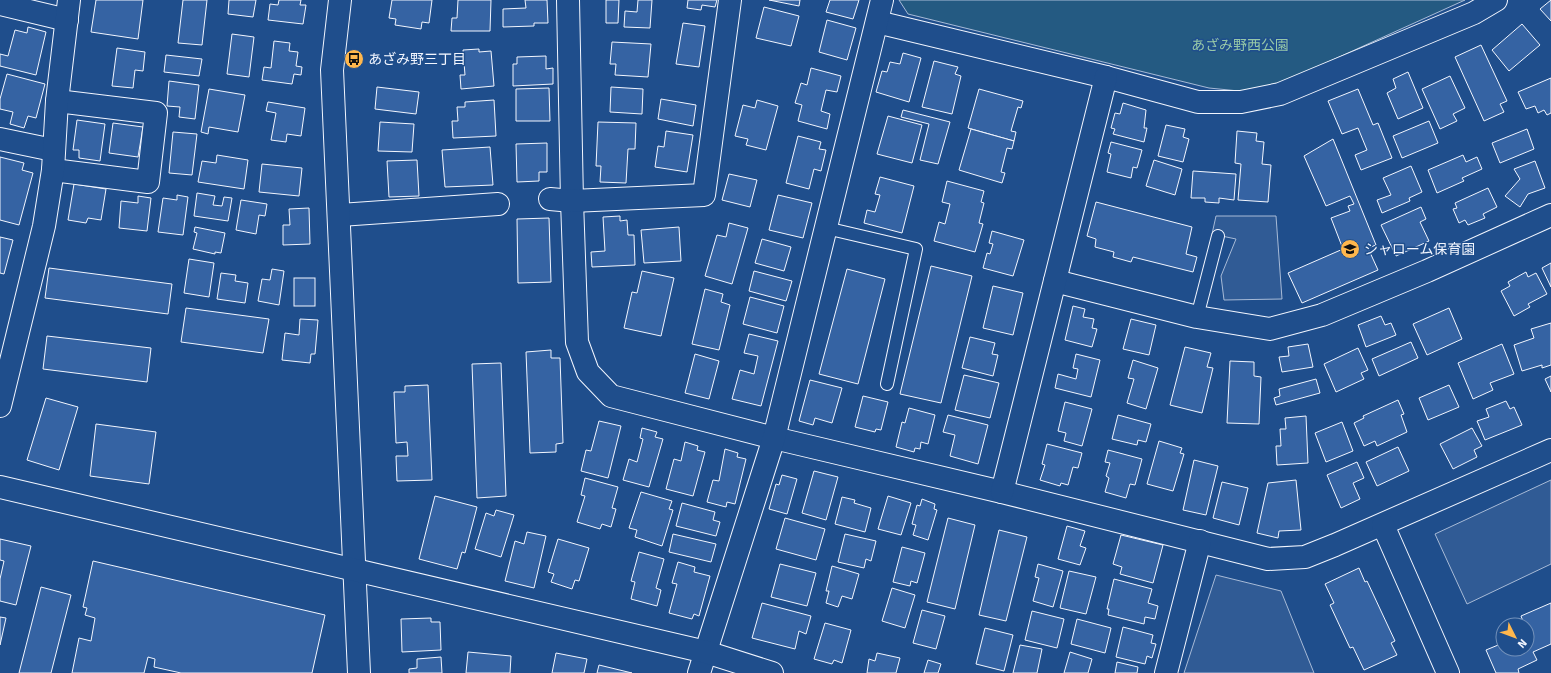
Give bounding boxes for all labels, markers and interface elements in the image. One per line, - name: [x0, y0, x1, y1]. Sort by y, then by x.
- park label: あざみ野西公園: [1191, 37, 1289, 54]
- bus stop icon: あざみ野三丁目: [343, 48, 365, 70]
- place label: あざみ野三丁目: [368, 51, 466, 68]
- school or university icon: シャローム保育園: [1339, 238, 1361, 260]
- place label: シャローム保育園: [1364, 241, 1476, 258]
- north arrow: [1495, 617, 1535, 657]
- text: N: [1515, 636, 1529, 651]

